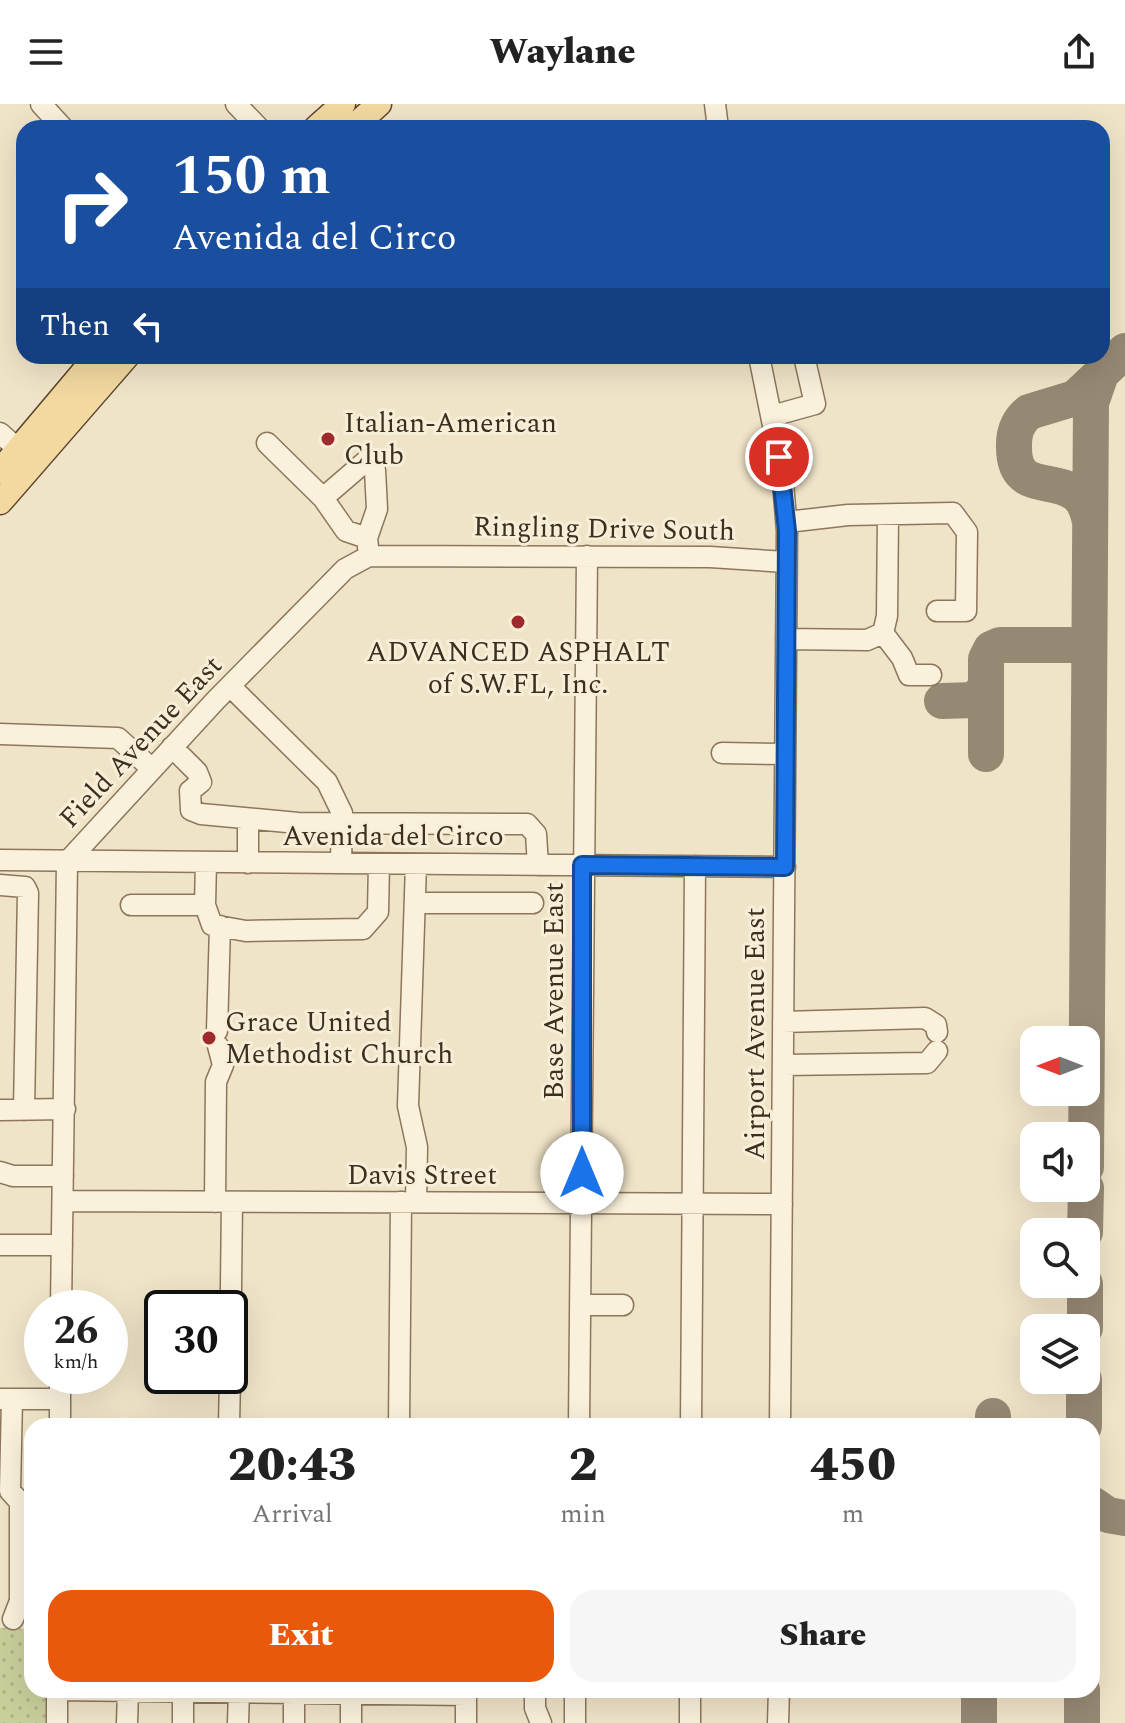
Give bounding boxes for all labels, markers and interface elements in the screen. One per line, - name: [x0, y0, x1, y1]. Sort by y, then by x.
- text: Waylane: [489, 25, 636, 80]
- icon: menu: [24, 30, 68, 74]
- icon: share: [1057, 30, 1101, 74]
- text: 150 m: [172, 134, 331, 219]
- icon: right: [40, 152, 144, 256]
- text: Avenida del Circo: [172, 211, 457, 266]
- text: Then: [40, 303, 110, 349]
- icon: left: [126, 304, 170, 348]
- place label: Italian-American Club: [344, 402, 557, 477]
- pin: [745, 423, 813, 491]
- marker: Italian-American Club: [319, 430, 337, 448]
- icon: arrive: [757, 435, 801, 479]
- street label: Ringling Drive South: [473, 505, 735, 553]
- marker: ADVANCED ASPHALT of S.W.FL, Inc.: [509, 613, 527, 631]
- place label: ADVANCED ASPHALT of S.W.FL, Inc.: [366, 631, 670, 706]
- street label: Field Avenue East: [49, 646, 233, 838]
- street label: Avenida del Circo: [282, 815, 504, 858]
- street label: Base Avenue East: [533, 882, 576, 1100]
- street label: Airport Avenue East: [734, 907, 777, 1161]
- place label: Grace United Methodist Church: [225, 1001, 453, 1076]
- north arrow: [1020, 1026, 1100, 1106]
- map controls: [1020, 1026, 1100, 1394]
- marker: Grace United Methodist Church: [200, 1029, 218, 1047]
- button: sound: [1020, 1122, 1100, 1202]
- position arrow: [540, 1131, 624, 1215]
- street label: Davis Street: [347, 1154, 497, 1197]
- button: search: [1020, 1218, 1100, 1298]
- speed limit sign: 30: [144, 1290, 248, 1394]
- text: 26: [54, 1301, 98, 1362]
- button: layers: [1020, 1314, 1100, 1394]
- text: km/h: [54, 1347, 99, 1377]
- text: 20:43: [228, 1429, 357, 1502]
- text: 2: [569, 1429, 598, 1502]
- text: 450: [810, 1429, 896, 1502]
- text: Arrival: [252, 1494, 333, 1534]
- text: min: [560, 1494, 606, 1534]
- text: m: [842, 1494, 864, 1534]
- button: Exit: [48, 1590, 554, 1682]
- button: Share: [570, 1590, 1076, 1682]

